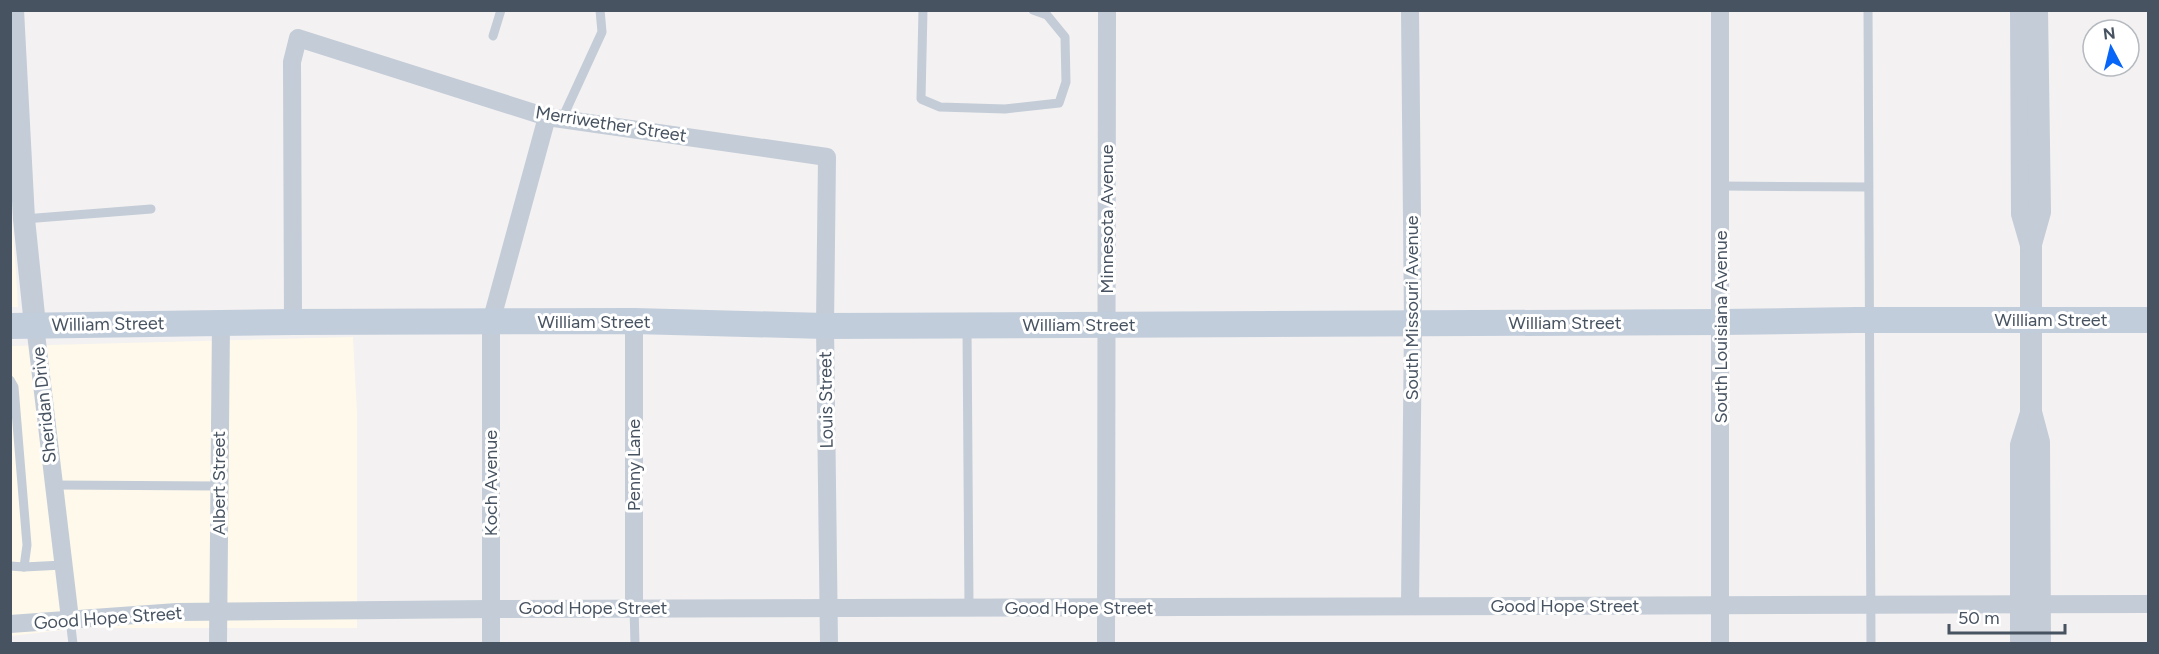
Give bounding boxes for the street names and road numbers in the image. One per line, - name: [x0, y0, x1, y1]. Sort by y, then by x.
- street label: Merriwether Street: [534, 101, 688, 147]
- street label: Minnesota Avenue: [1096, 144, 1118, 294]
- street label: South Missouri Avenue: [1401, 215, 1423, 401]
- street label: South Louisiana Avenue: [1710, 230, 1732, 424]
- street label: William Street: [1995, 309, 2108, 331]
- street label: William Street: [538, 311, 651, 333]
- street label: William Street: [51, 312, 165, 336]
- street label: William Street: [1509, 312, 1622, 334]
- street label: William Street: [1023, 314, 1136, 336]
- street label: Sheridan Drive: [27, 345, 61, 464]
- street label: Louis Street: [814, 351, 838, 449]
- street label: Penny Lane: [623, 419, 645, 511]
- street label: Koch Avenue: [480, 430, 502, 536]
- street label: Albert Street: [208, 431, 230, 535]
- street label: Good Hope Street: [1491, 595, 1640, 617]
- street label: Good Hope Street: [519, 597, 668, 619]
- street label: Good Hope Street: [1005, 597, 1154, 619]
- street label: Good Hope Street: [33, 602, 183, 634]

